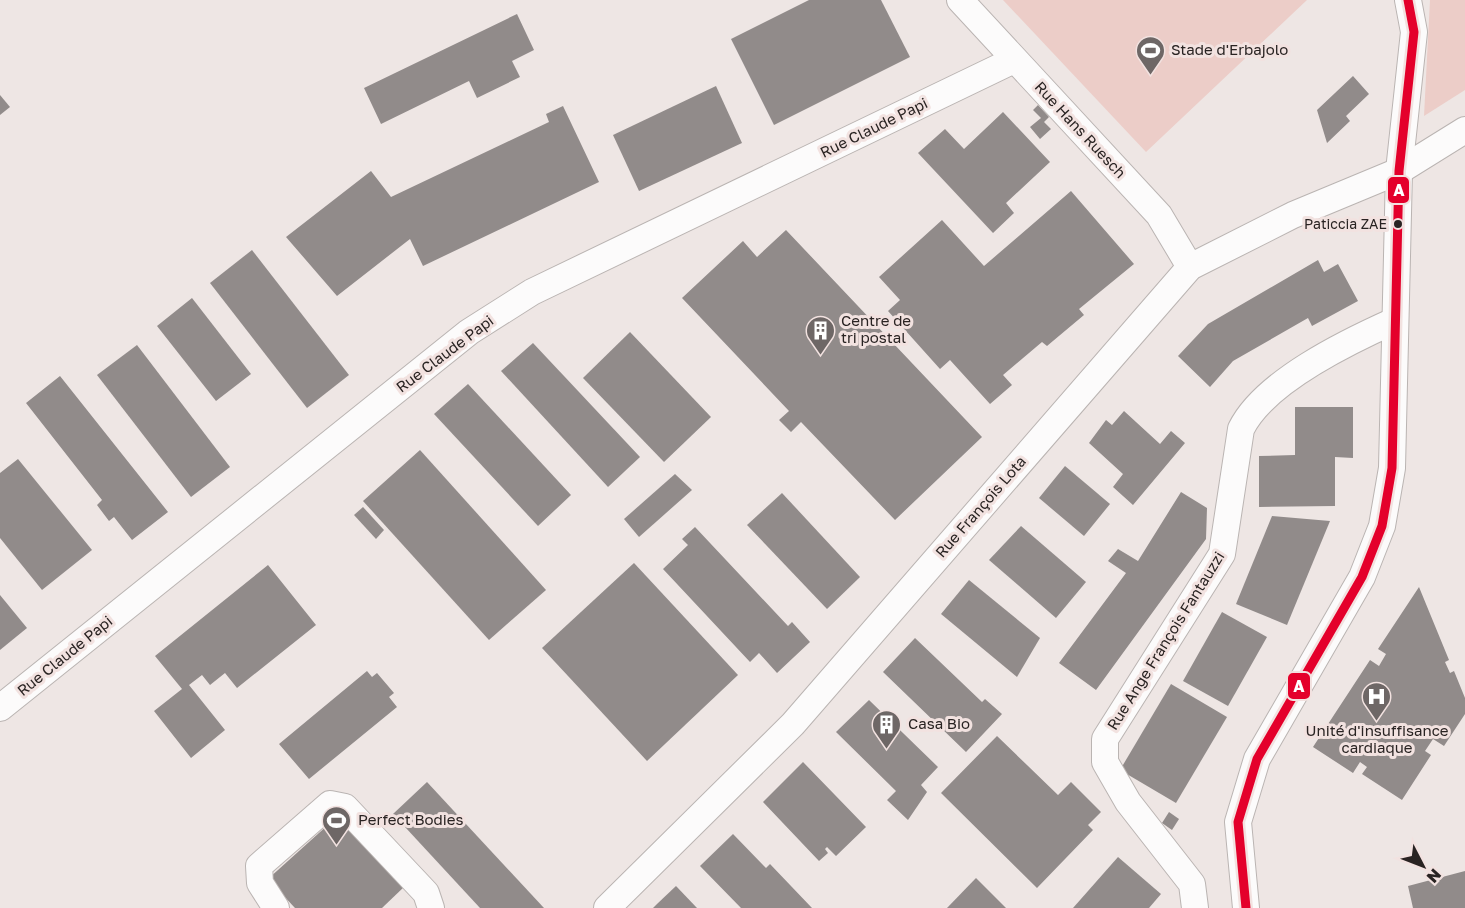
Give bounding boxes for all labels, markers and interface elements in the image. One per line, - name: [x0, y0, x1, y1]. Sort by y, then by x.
- sports icon: Stade d'Erbajolo: [1134, 34, 1166, 76]
- place label: Stade d'Erbajolo: [1171, 40, 1288, 58]
- street label: Rue Hans Ruesch: [1031, 77, 1130, 181]
- street label: Rue Claude Papi: [817, 93, 930, 161]
- line badge: A: [1387, 176, 1410, 204]
- text: A: [1393, 180, 1405, 200]
- place label: Paticcia ZAE: [1304, 215, 1387, 232]
- marker: Paticcia ZAE: [1392, 218, 1404, 230]
- street label: Rue Claude Papi: [392, 311, 497, 396]
- place label: Centre de tri postal: [841, 311, 911, 346]
- building icon: Centre de tri postal: [804, 314, 836, 356]
- street label: Rue François Lota: [931, 452, 1029, 561]
- street label: Rue Ange François Fantauzzi: [1103, 548, 1228, 733]
- street label: Rue Claude Papi: [13, 611, 116, 699]
- line badge: A: [1287, 672, 1311, 700]
- text: A: [1293, 676, 1305, 696]
- hospital icon: Unité d'insuffisance cardiaque: [1361, 680, 1393, 722]
- building icon: Casa Bio: [871, 708, 903, 750]
- place label: Casa Bio: [908, 714, 970, 732]
- place label: Unité d'insuffisance cardiaque: [1305, 721, 1449, 756]
- sports icon: Perfect Bodies: [321, 804, 353, 846]
- place label: Perfect Bodies: [358, 810, 463, 828]
- north arrow: [1393, 836, 1453, 896]
- text: N: [1423, 865, 1446, 887]

